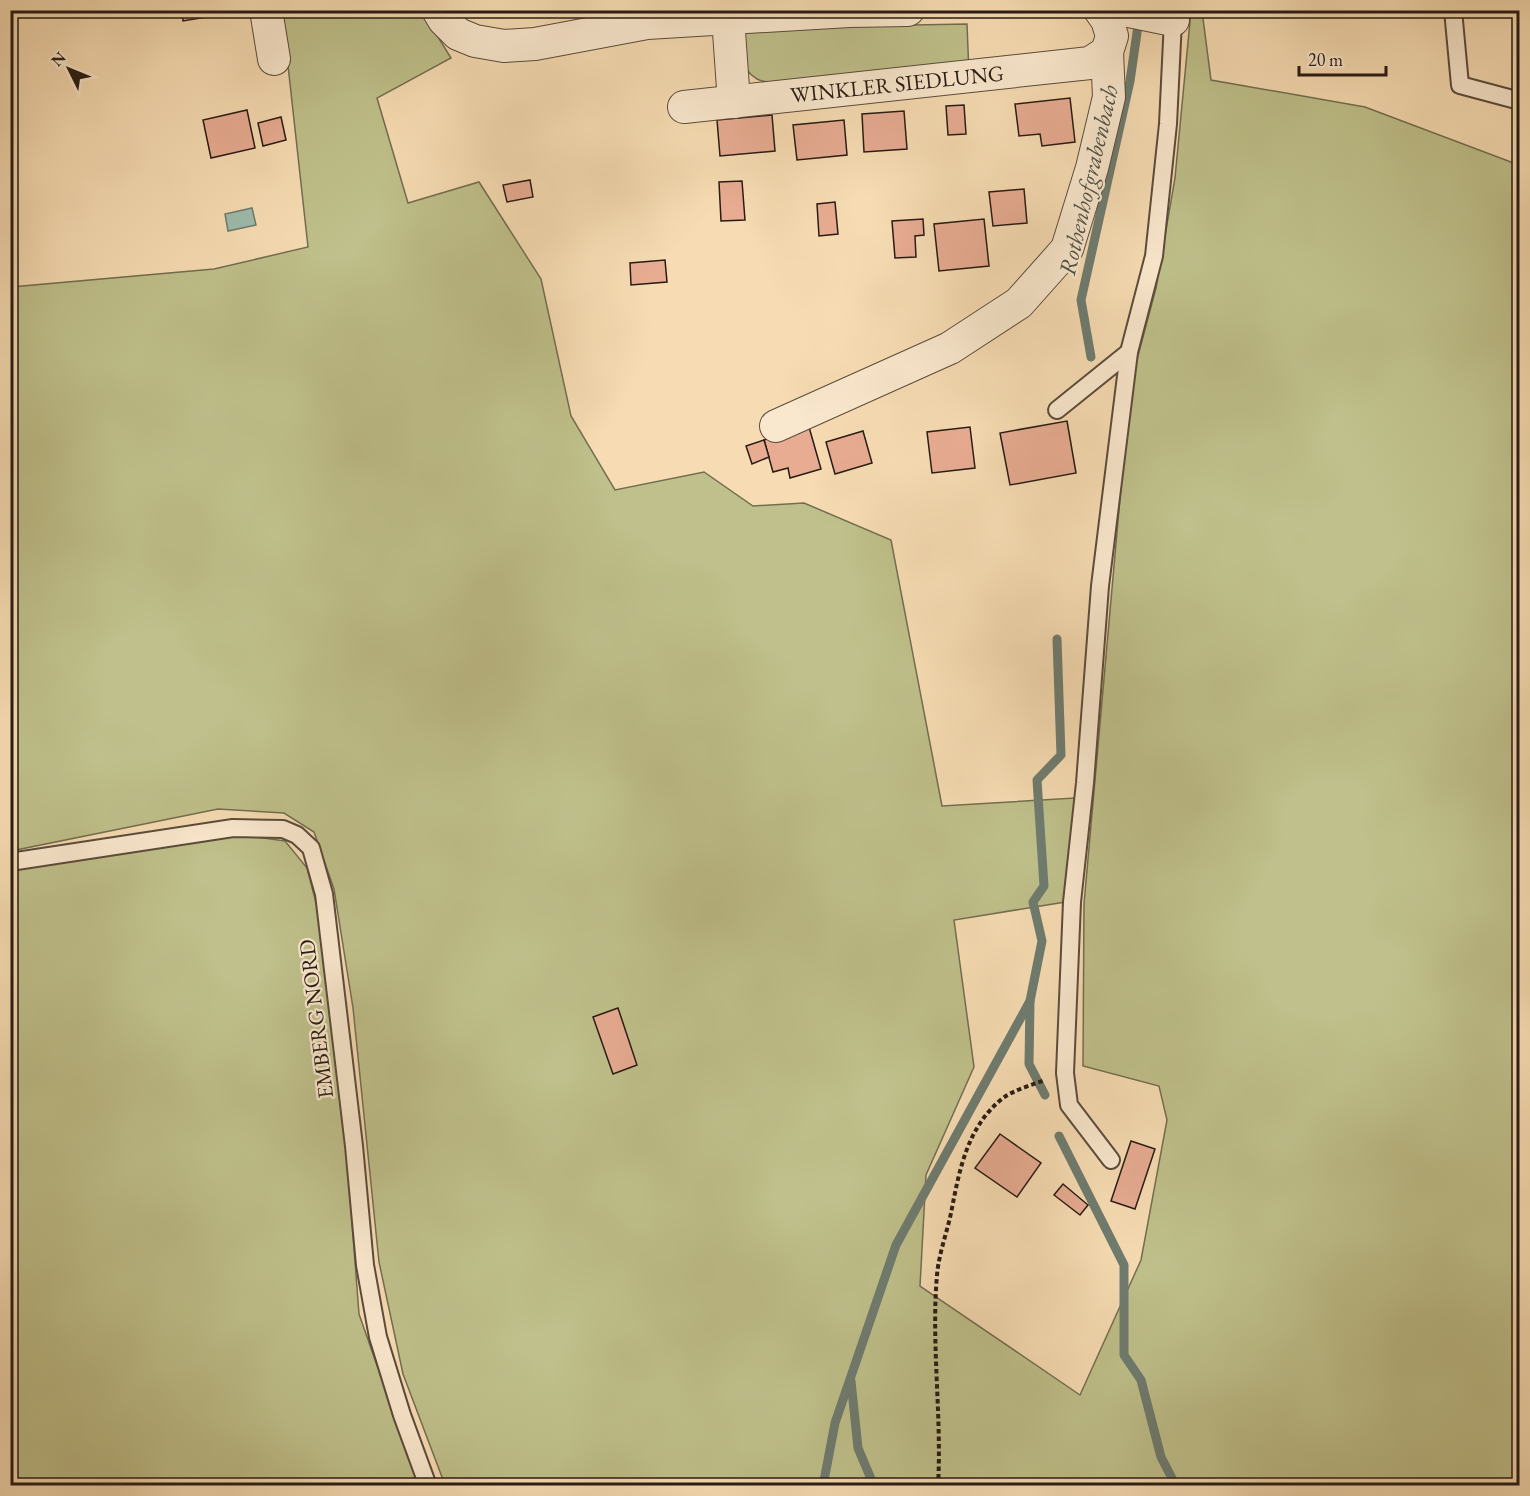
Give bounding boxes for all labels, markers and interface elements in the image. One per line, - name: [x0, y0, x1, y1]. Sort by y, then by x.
- north arrow: [39, 39, 99, 99]
- scale bar: [1299, 39, 1386, 77]
- text: N: [46, 47, 71, 71]
- text: 20 m: [1308, 48, 1343, 71]
- street label: WINKLER SIEDLUNG: [789, 58, 1005, 110]
- water label: Rothenhofgrabenbach: [1051, 81, 1125, 278]
- street label: EMBERG NORD: [292, 938, 340, 1100]

